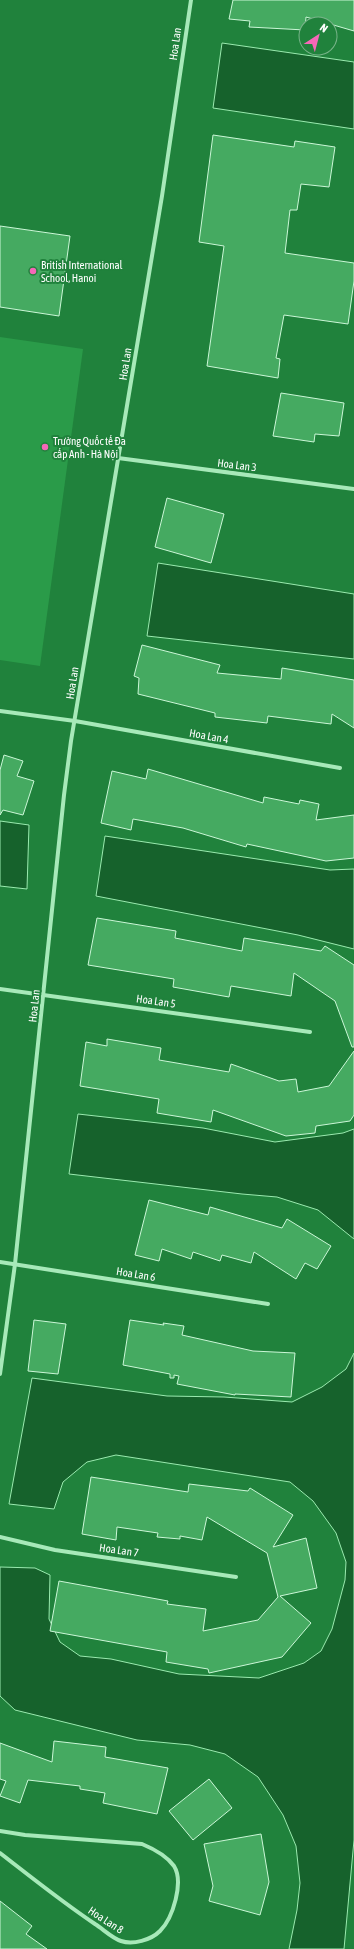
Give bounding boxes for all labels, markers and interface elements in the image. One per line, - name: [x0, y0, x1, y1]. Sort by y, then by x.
- north arrow: [298, 16, 338, 56]
- text: N: [318, 21, 330, 35]
- street label: Hoa Lan: [167, 27, 183, 61]
- place label: British International School, Hanoi: [41, 259, 123, 284]
- marker: British International School, Hanoi: [28, 266, 38, 276]
- street label: Hoa Lan: [117, 347, 133, 381]
- place label: Trường Quốc tế Đa cấp Anh - Hà Nội: [53, 435, 126, 461]
- marker: Trường Quốc tế Đa cấp Anh - Hà Nội: [40, 442, 50, 452]
- street label: Hoa Lan 3: [217, 457, 257, 473]
- street label: Hoa Lan: [64, 666, 80, 700]
- street label: Hoa Lan 4: [188, 727, 230, 745]
- street label: Hoa Lan: [26, 989, 42, 1023]
- street label: Hoa Lan 5: [136, 992, 176, 1010]
- street label: Hoa Lan 6: [116, 1265, 156, 1283]
- street label: Hoa Lan 7: [99, 1541, 139, 1559]
- street label: Hoa Lan 8: [86, 1904, 126, 1936]

